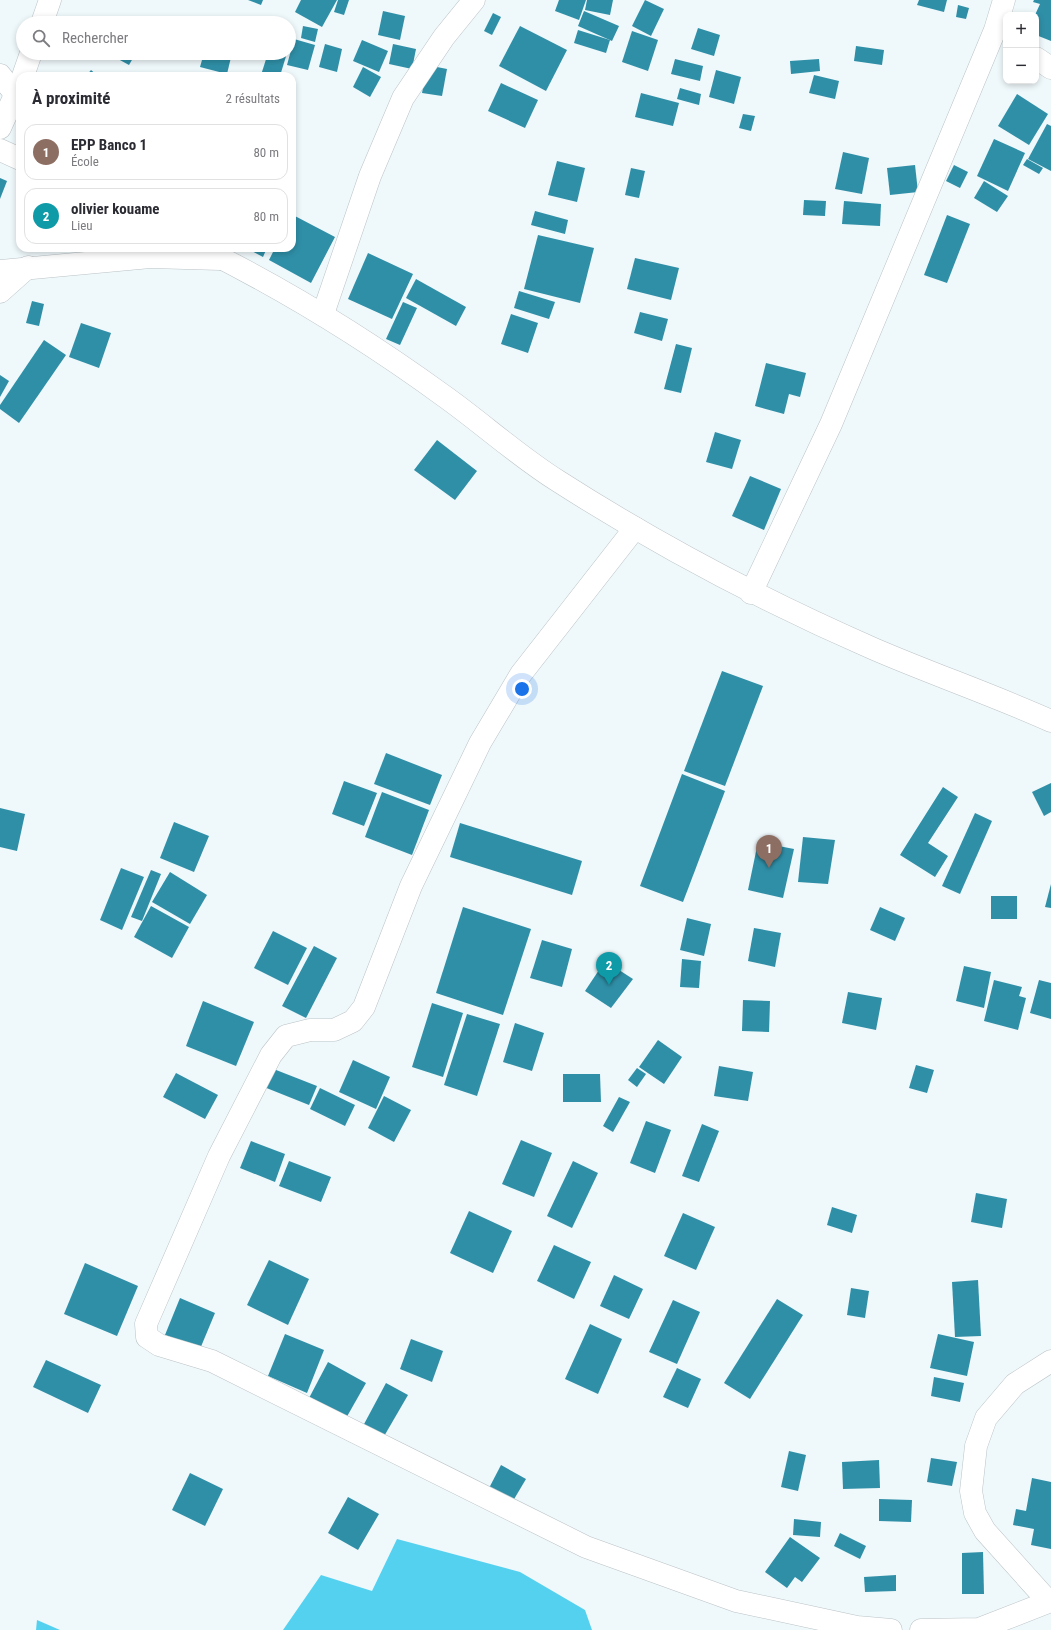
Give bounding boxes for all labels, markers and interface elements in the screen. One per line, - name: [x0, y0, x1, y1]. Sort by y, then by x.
- map controls: [1003, 12, 1039, 84]
- button: +: [1003, 12, 1039, 48]
- search box: [16, 16, 296, 60]
- icon: search: [30, 27, 52, 49]
- text: Rechercher: [62, 29, 128, 47]
- button: −: [1003, 48, 1039, 84]
- text: À proximité: [32, 88, 110, 108]
- text: 2 résultats: [226, 91, 280, 106]
- text: EPP Banco 1: [71, 136, 147, 154]
- text: 1: [43, 145, 49, 160]
- text: 80 m: [253, 145, 279, 160]
- text: École: [71, 154, 99, 169]
- text: olivier kouame: [71, 200, 160, 218]
- text: 2: [43, 209, 49, 224]
- text: 80 m: [253, 209, 279, 224]
- text: Lieu: [71, 218, 93, 233]
- your location: [512, 679, 532, 699]
- pin: 1: [756, 835, 782, 868]
- pin: 2: [596, 952, 622, 985]

